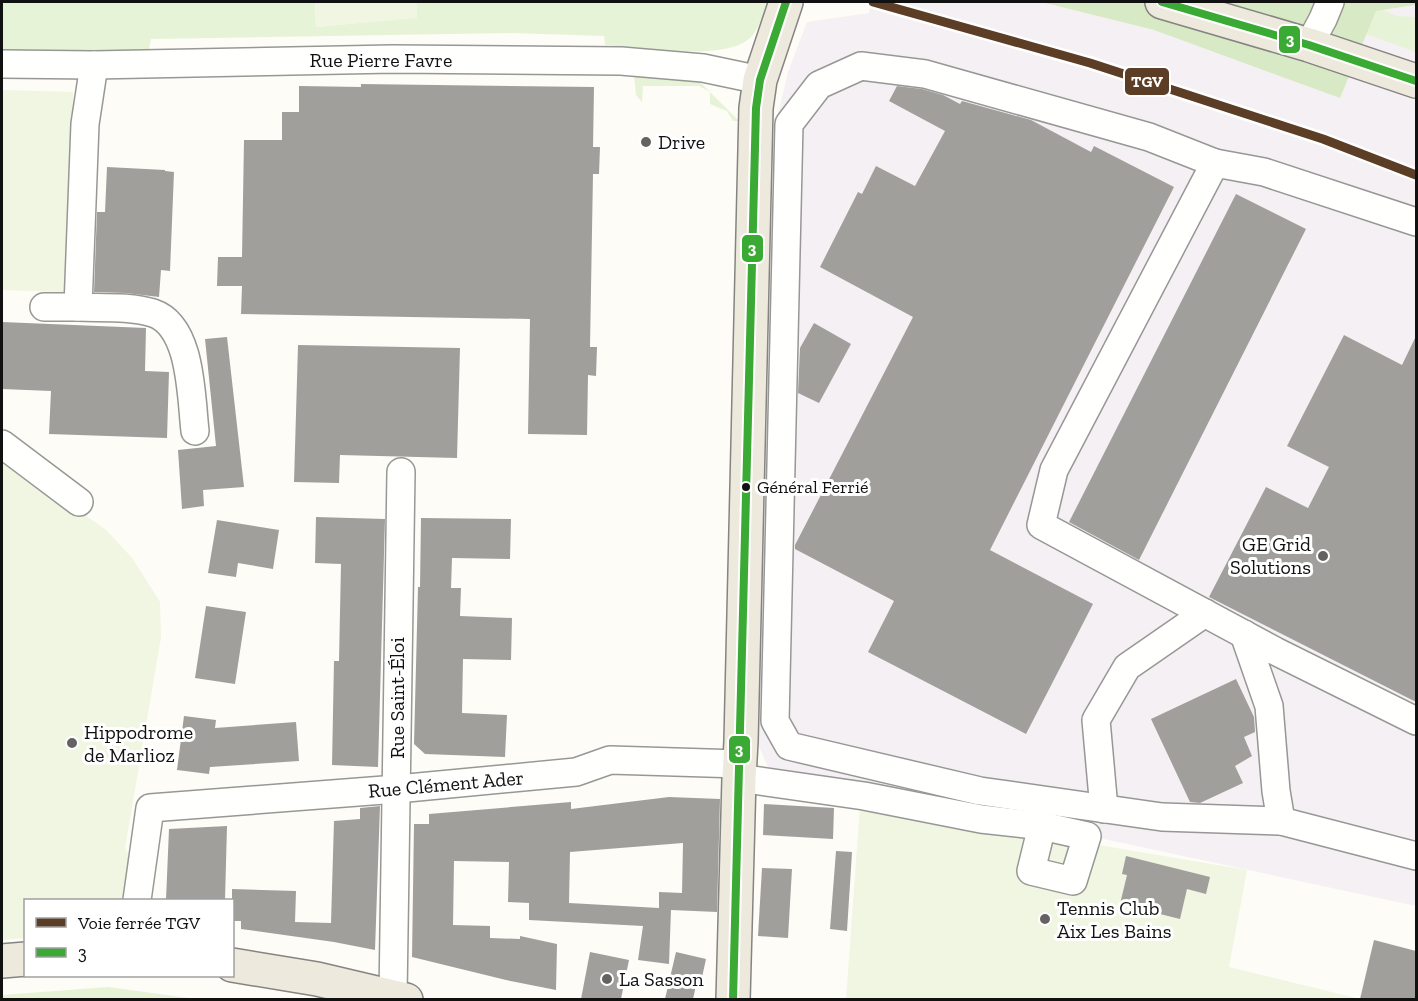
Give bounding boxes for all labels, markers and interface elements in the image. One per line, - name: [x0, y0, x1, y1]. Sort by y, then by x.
- line badge: 3: [1278, 25, 1301, 54]
- text: 3: [1286, 30, 1295, 49]
- street label: Rue Pierre Favre: [310, 48, 452, 72]
- line badge: TGV: [1124, 67, 1170, 96]
- text: TGV: [1131, 72, 1163, 91]
- place label: Drive: [658, 130, 705, 154]
- marker: Drive: [639, 135, 653, 149]
- line badge: 3: [741, 234, 764, 263]
- text: 3: [748, 239, 757, 258]
- place label: Général Ferrié: [757, 476, 869, 498]
- marker: Général Ferrié: [740, 481, 752, 493]
- place label: GE Grid Solutions: [1230, 532, 1311, 579]
- marker: GE Grid Solutions: [1316, 549, 1330, 563]
- street label: Rue Saint-Éloi: [385, 637, 409, 759]
- place label: Hippodrome de Marlioz: [84, 720, 193, 767]
- line badge: 3: [728, 735, 751, 764]
- marker: Hippodrome de Marlioz: [65, 736, 79, 750]
- text: 3: [735, 740, 744, 759]
- street label: Rue Clément Ader: [367, 765, 525, 803]
- place label: Tennis Club Aix Les Bains: [1057, 896, 1172, 943]
- legend: [24, 899, 234, 977]
- text: Voie ferrée TGV: [77, 912, 200, 934]
- marker: Tennis Club Aix Les Bains: [1038, 912, 1052, 926]
- text: 3: [78, 942, 87, 964]
- place label: La Sasson: [619, 967, 704, 991]
- marker: La Sasson: [600, 972, 614, 986]

